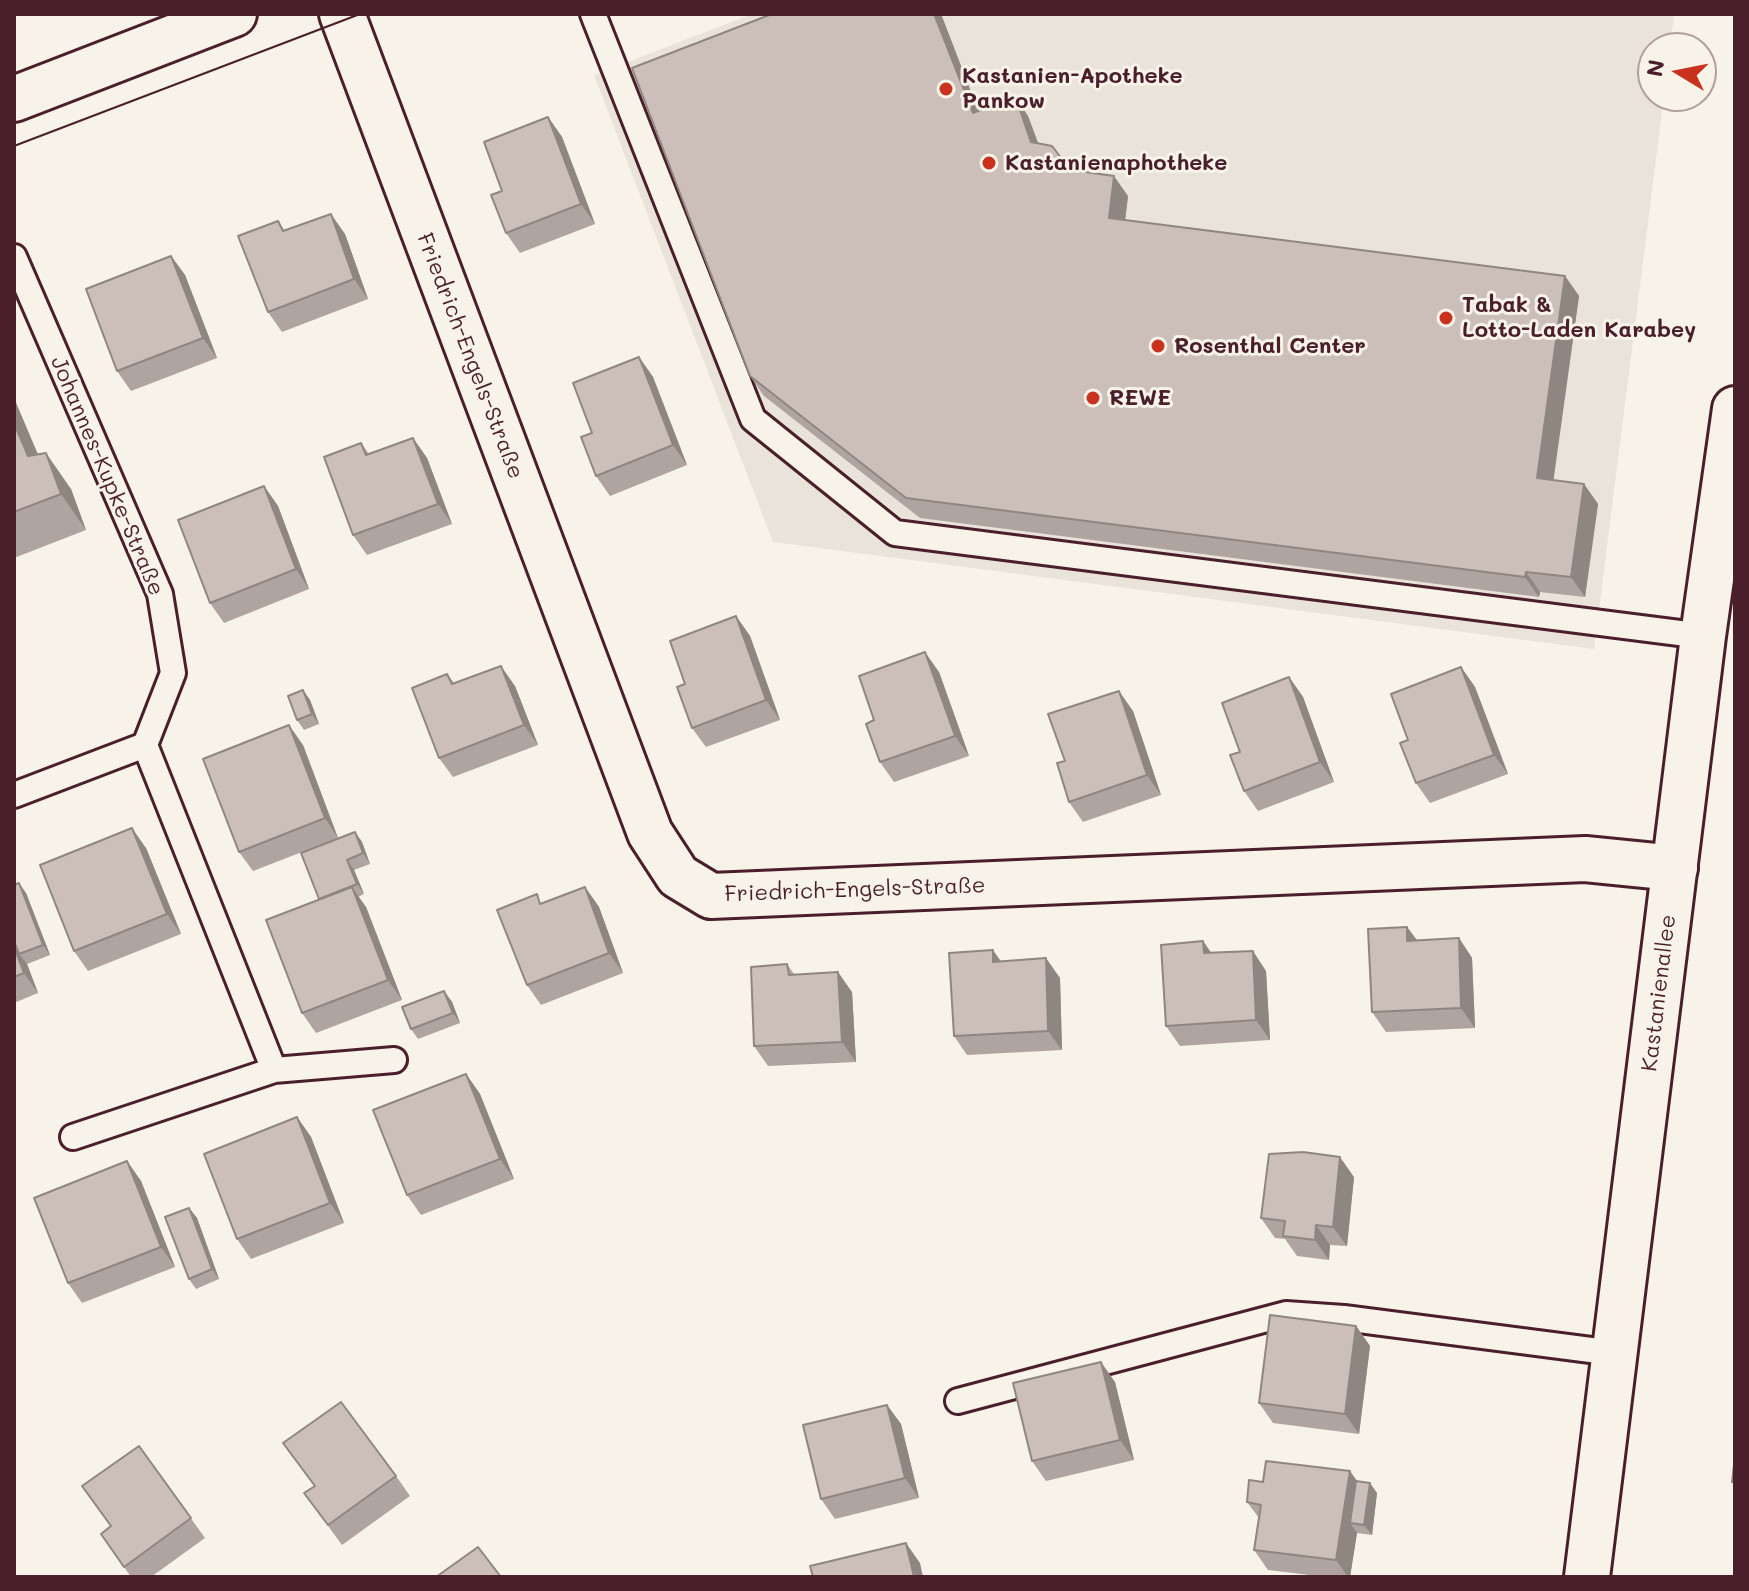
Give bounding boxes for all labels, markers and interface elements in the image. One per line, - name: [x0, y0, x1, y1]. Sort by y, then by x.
- north arrow: [1637, 32, 1717, 112]
- text: N: [1639, 57, 1671, 79]
- place label: Kastanien-Apotheke Pankow: [962, 63, 1183, 114]
- marker: Kastanien-Apotheke Pankow: [937, 80, 955, 98]
- place label: Kastanienaphotheke: [1005, 150, 1227, 176]
- marker: Kastanienaphotheke: [980, 154, 998, 172]
- street label: Friedrich-Engels-Straße: [411, 229, 529, 483]
- place label: Tabak & Lotto-Laden Karabey: [1462, 292, 1696, 344]
- marker: Tabak & Lotto-Laden Karabey: [1437, 309, 1455, 327]
- place label: Rosenthal Center: [1174, 333, 1366, 359]
- marker: Rosenthal Center: [1149, 337, 1167, 355]
- street label: Johannes-Kupke-Straße: [45, 352, 169, 600]
- place label: REWE: [1109, 385, 1171, 411]
- marker: REWE: [1084, 389, 1102, 407]
- street label: Friedrich-Engels-Straße: [724, 872, 986, 908]
- street label: Kastanienallee: [1636, 913, 1682, 1073]

